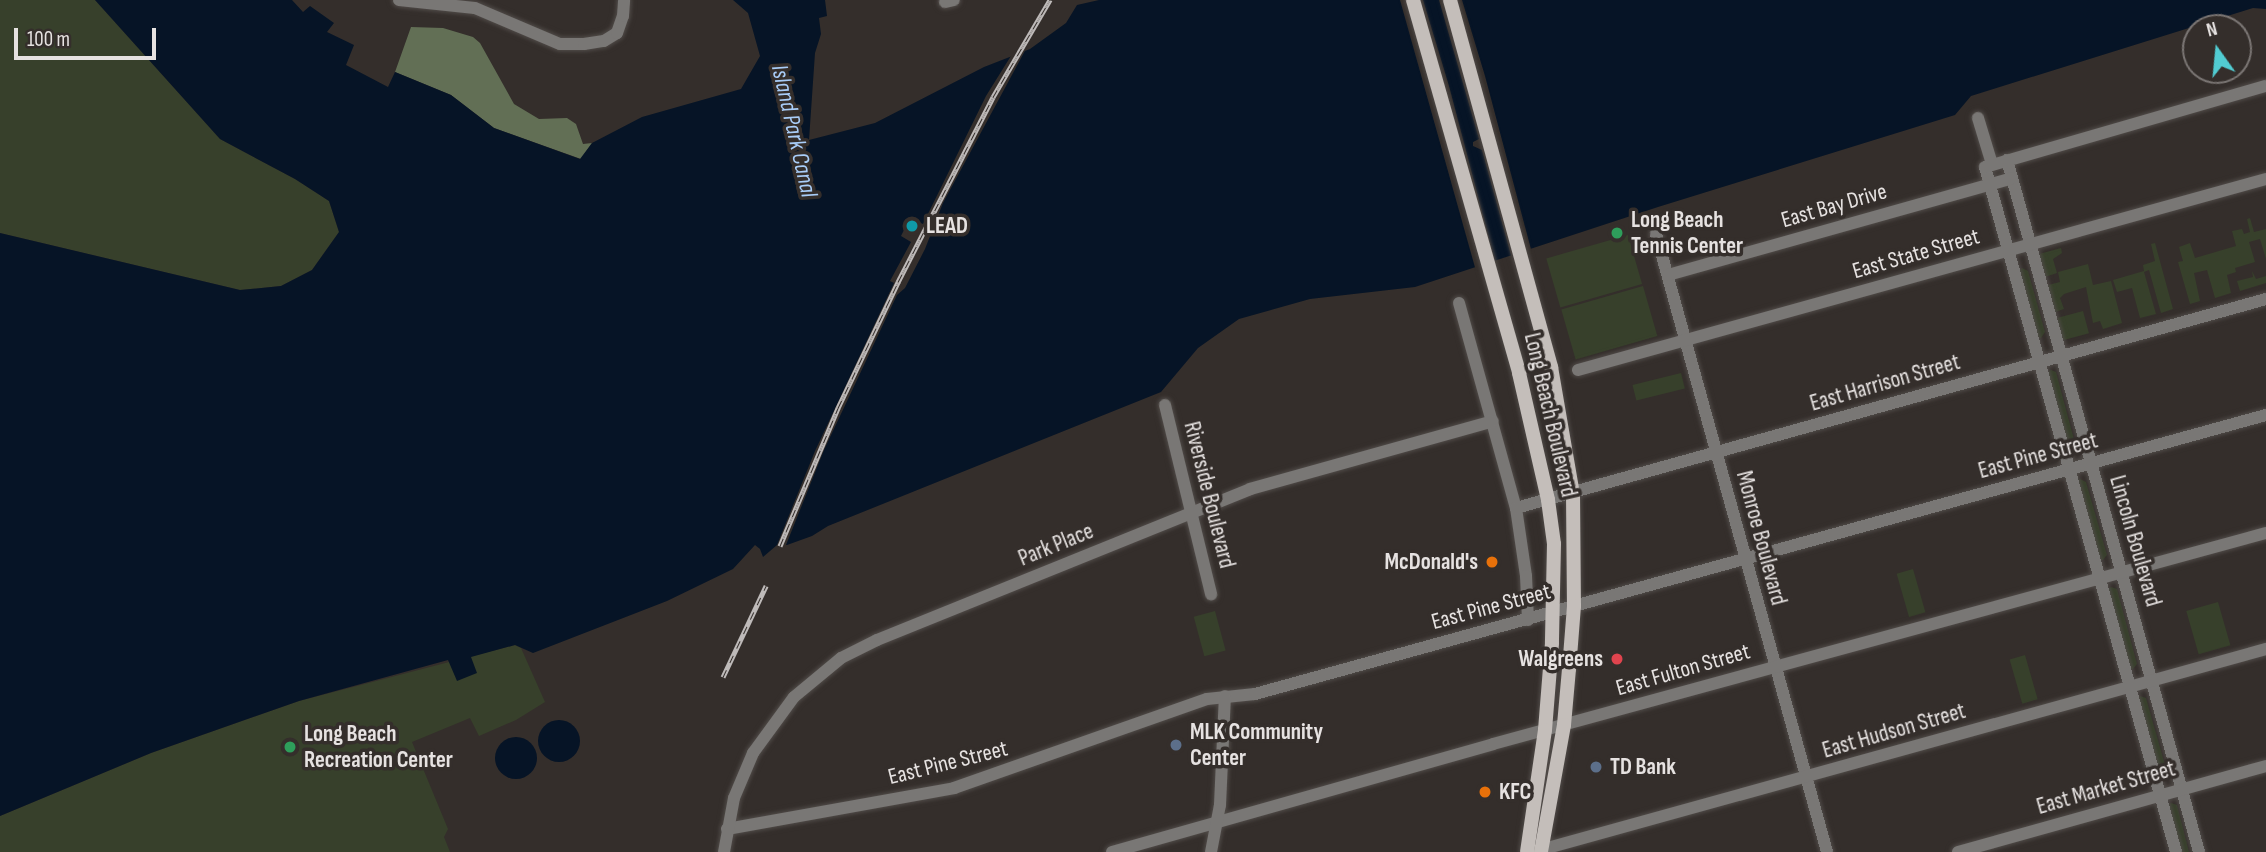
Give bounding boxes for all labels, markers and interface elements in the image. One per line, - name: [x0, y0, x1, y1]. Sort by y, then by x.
- scale bar: [18, 14, 159, 58]
- north arrow: [2182, 14, 2252, 84]
- text: N: [2204, 18, 2220, 43]
- text: 100 m: [27, 27, 70, 52]
- water label: Island Park Canal: [765, 62, 823, 200]
- street label: East Bay Drive: [1778, 178, 1890, 234]
- place label: Long Beach Tennis Center: [1631, 206, 1743, 260]
- place label: LEAD: [926, 212, 968, 240]
- marker: LEAD: [904, 218, 920, 234]
- street label: East State Street: [1849, 223, 1983, 285]
- marker: Long Beach Tennis Center: [1609, 225, 1625, 241]
- street label: Long Beach Boulevard: [1518, 330, 1582, 500]
- street label: East Harrison Street: [1807, 348, 1963, 418]
- street label: Riverside Boulevard: [1177, 419, 1241, 571]
- street label: East Pine Street: [1975, 427, 2101, 485]
- street label: Monroe Boulevard: [1730, 468, 1792, 608]
- street label: Lincoln Boulevard: [2103, 472, 2167, 610]
- street label: Park Place: [1014, 518, 1098, 572]
- place label: McDonald's: [1385, 548, 1478, 576]
- marker: McDonald's: [1484, 554, 1500, 570]
- street label: East Pine Street: [1428, 578, 1554, 636]
- street label: East Fulton Street: [1613, 638, 1753, 702]
- place label: Walgreens: [1518, 645, 1603, 673]
- marker: Walgreens: [1609, 651, 1625, 667]
- street label: East Hudson Street: [1819, 697, 1969, 765]
- place label: MLK Community Center: [1190, 718, 1323, 772]
- place label: Long Beach Recreation Center: [304, 720, 453, 774]
- street label: East Pine Street: [885, 735, 1011, 791]
- marker: MLK Community Center: [1168, 737, 1184, 753]
- marker: Long Beach Recreation Center: [282, 739, 298, 755]
- place label: TD Bank: [1610, 753, 1676, 781]
- street label: East Market Street: [2034, 755, 2178, 821]
- marker: TD Bank: [1588, 759, 1604, 775]
- place label: KFC: [1499, 778, 1531, 806]
- marker: KFC: [1477, 784, 1493, 800]

